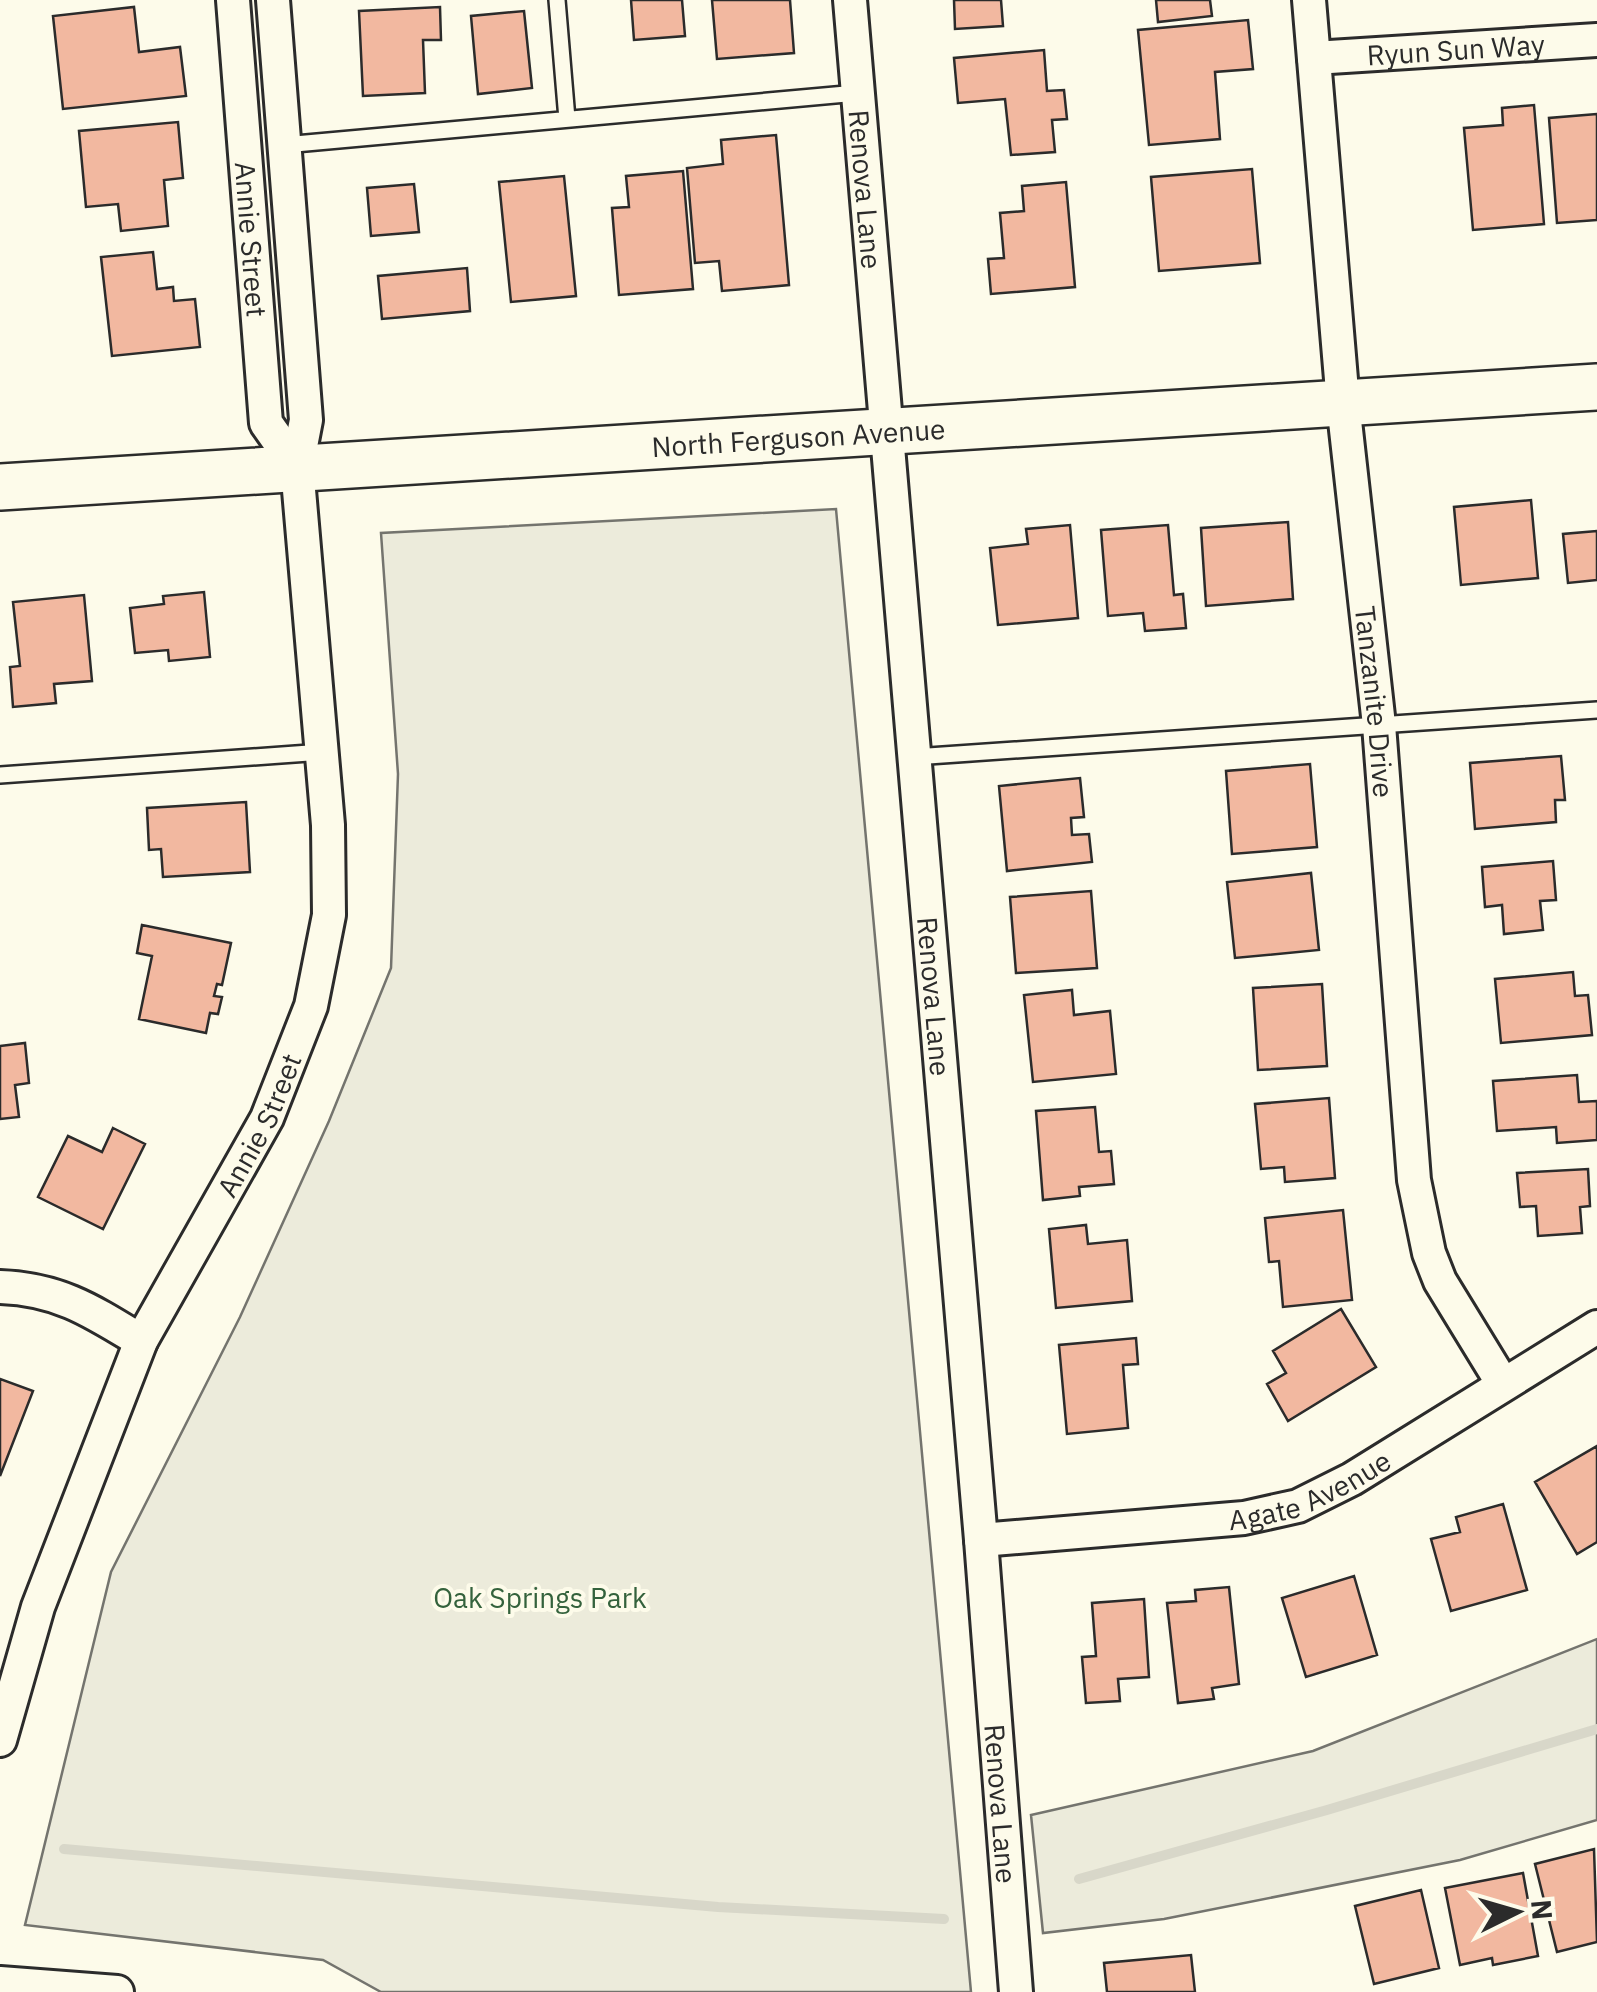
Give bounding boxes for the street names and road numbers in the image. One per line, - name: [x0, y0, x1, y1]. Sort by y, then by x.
- street label: Ryun Sun Way: [1366, 25, 1546, 73]
- street label: Renova Lane: [841, 108, 891, 270]
- street label: Annie Street: [227, 160, 276, 318]
- street label: North Ferguson Avenue: [650, 409, 946, 465]
- street label: Tanzanite Drive: [1347, 604, 1403, 799]
- street label: Renova Lane: [910, 915, 960, 1077]
- street label: Annie Street: [208, 1048, 309, 1203]
- street label: Agate Avenue: [1227, 1441, 1397, 1538]
- street label: Renova Lane: [977, 1723, 1026, 1885]

